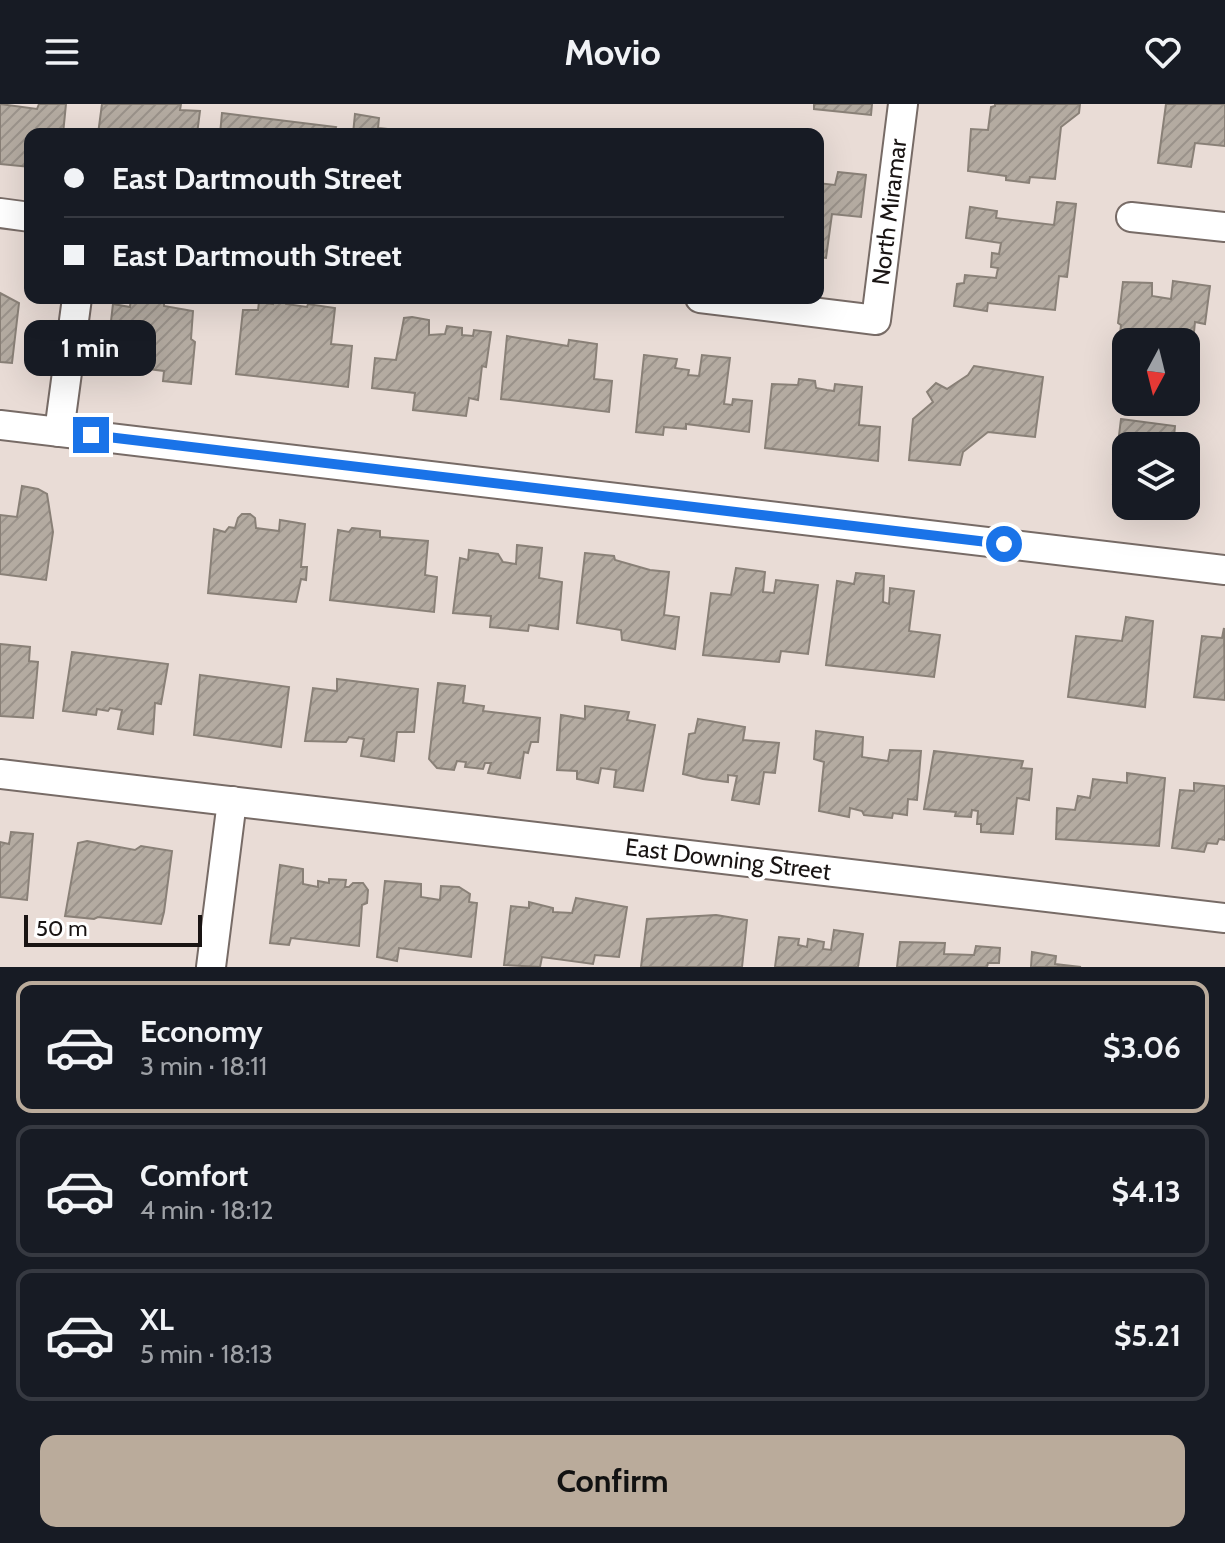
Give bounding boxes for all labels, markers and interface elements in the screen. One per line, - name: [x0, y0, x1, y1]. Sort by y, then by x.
- icon: menu: [40, 30, 84, 74]
- text: Movio: [564, 30, 661, 74]
- icon: heart: [1141, 30, 1185, 74]
- street label: North Miramar: [866, 137, 912, 287]
- text: East Dartmouth Street: [112, 160, 402, 197]
- text: East Dartmouth Street: [112, 237, 402, 274]
- callout: 1 min: [25, 319, 157, 375]
- north arrow: [1112, 328, 1200, 416]
- map controls: [1112, 328, 1200, 520]
- text: 1 min: [61, 332, 119, 364]
- route end: [73, 417, 109, 453]
- button: layers: [1112, 432, 1200, 520]
- route start: [986, 526, 1022, 562]
- street label: East Downing Street: [624, 832, 832, 886]
- scale bar: [24, 911, 202, 947]
- text: 50 m: [36, 915, 88, 942]
- icon: car: [44, 1011, 116, 1083]
- text: Economy: [140, 1013, 263, 1050]
- text: $3.06: [1103, 1029, 1181, 1066]
- text: 3 min · 18:11: [140, 1050, 267, 1082]
- icon: car: [44, 1155, 116, 1227]
- text: Comfort: [140, 1157, 248, 1194]
- text: $4.13: [1112, 1173, 1181, 1210]
- text: 4 min · 18:12: [140, 1194, 273, 1226]
- icon: car: [44, 1299, 116, 1371]
- text: XL: [140, 1301, 174, 1338]
- text: $5.21: [1114, 1317, 1181, 1354]
- text: 5 min · 18:13: [140, 1338, 273, 1370]
- button: Confirm: [40, 1435, 1185, 1527]

